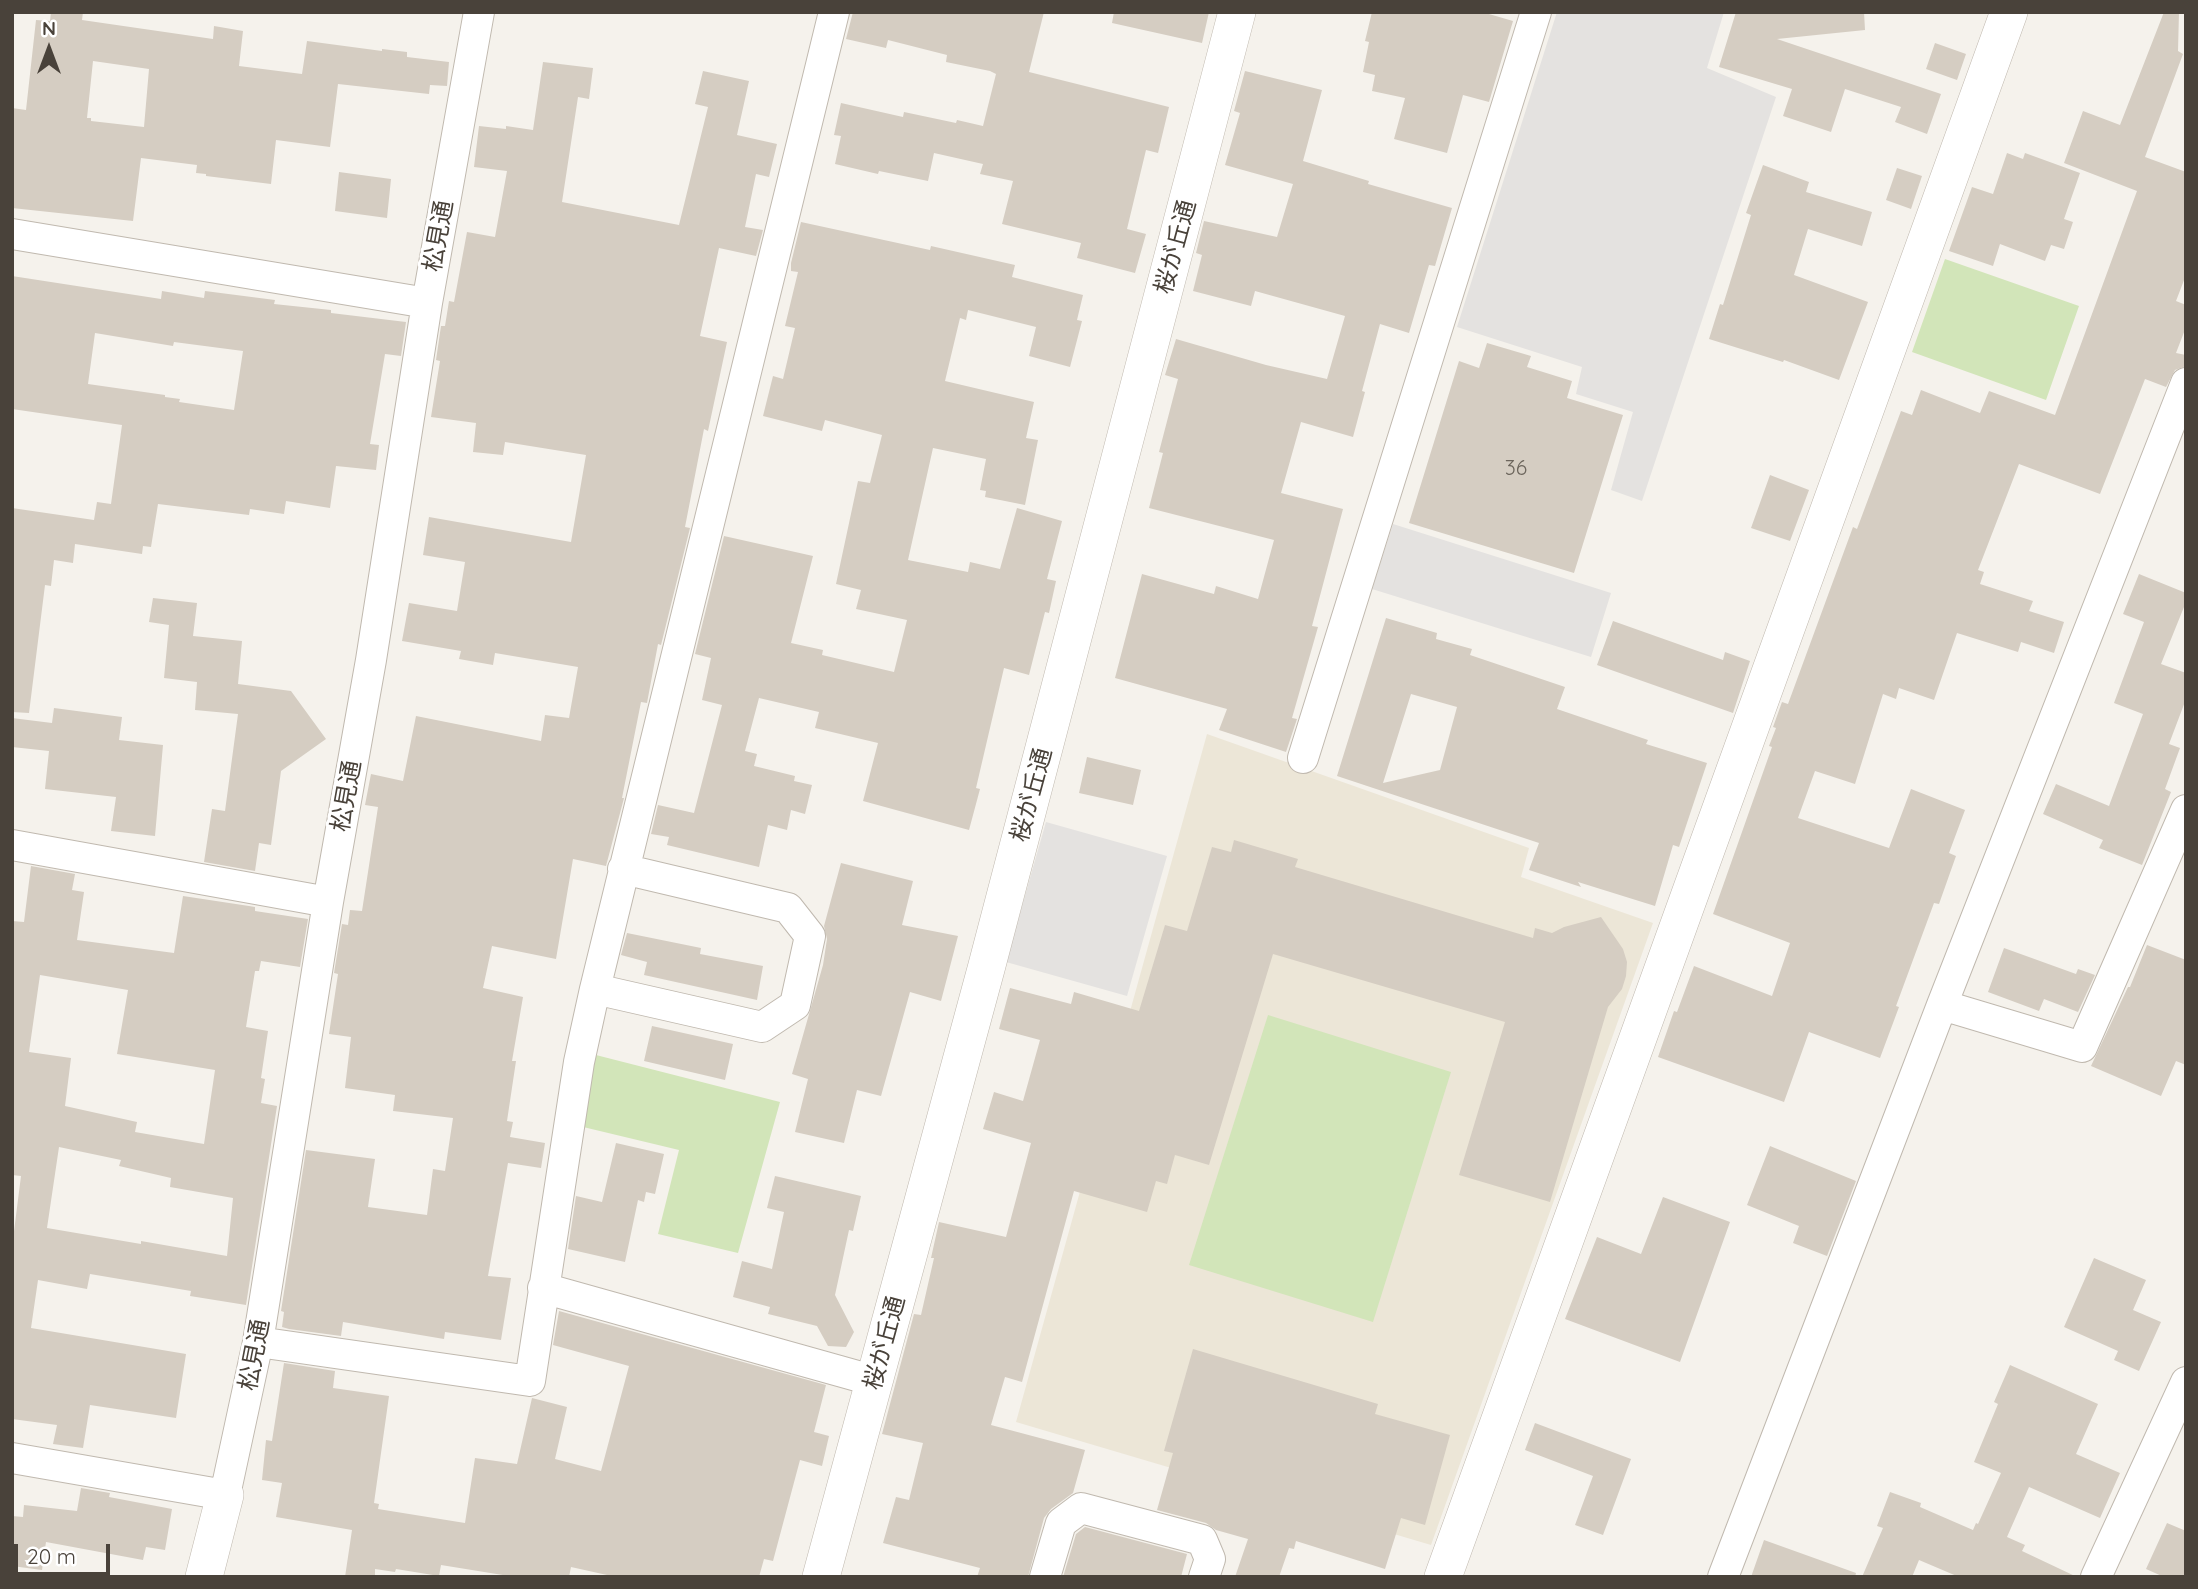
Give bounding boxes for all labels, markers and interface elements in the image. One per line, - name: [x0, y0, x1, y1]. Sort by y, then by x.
- north arrow: [14, 14, 84, 84]
- text: N: [42, 16, 56, 40]
- street label: 桜が丘通: [1150, 197, 1202, 297]
- street label: 松見通: [419, 198, 459, 274]
- house number: 36: [1505, 456, 1527, 482]
- street label: 桜が丘通: [1006, 745, 1058, 845]
- street label: 松見通: [327, 758, 367, 834]
- street label: 桜が丘通: [859, 1293, 911, 1393]
- street label: 松見通: [234, 1317, 276, 1393]
- scale bar: [18, 1530, 114, 1574]
- text: 20 m: [27, 1543, 76, 1569]

